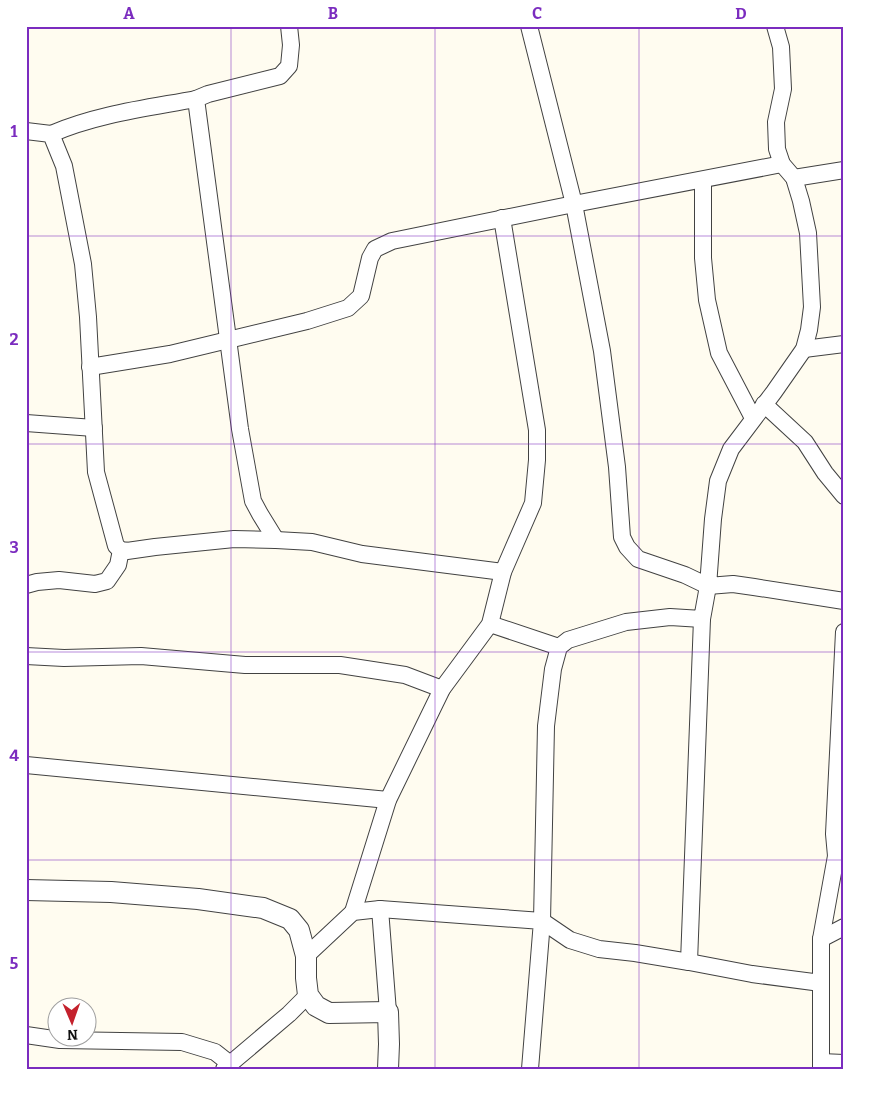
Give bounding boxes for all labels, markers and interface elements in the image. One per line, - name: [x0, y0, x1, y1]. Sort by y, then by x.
- text: A: [123, 4, 135, 23]
- text: B: [328, 4, 338, 23]
- text: C: [532, 4, 542, 23]
- text: D: [735, 4, 747, 23]
- text: 1: [11, 122, 18, 141]
- text: 2: [9, 330, 19, 349]
- text: 3: [9, 538, 19, 557]
- text: 4: [9, 746, 19, 765]
- text: 5: [10, 954, 19, 973]
- north arrow: [48, 998, 98, 1048]
- text: N: [67, 1026, 78, 1043]

